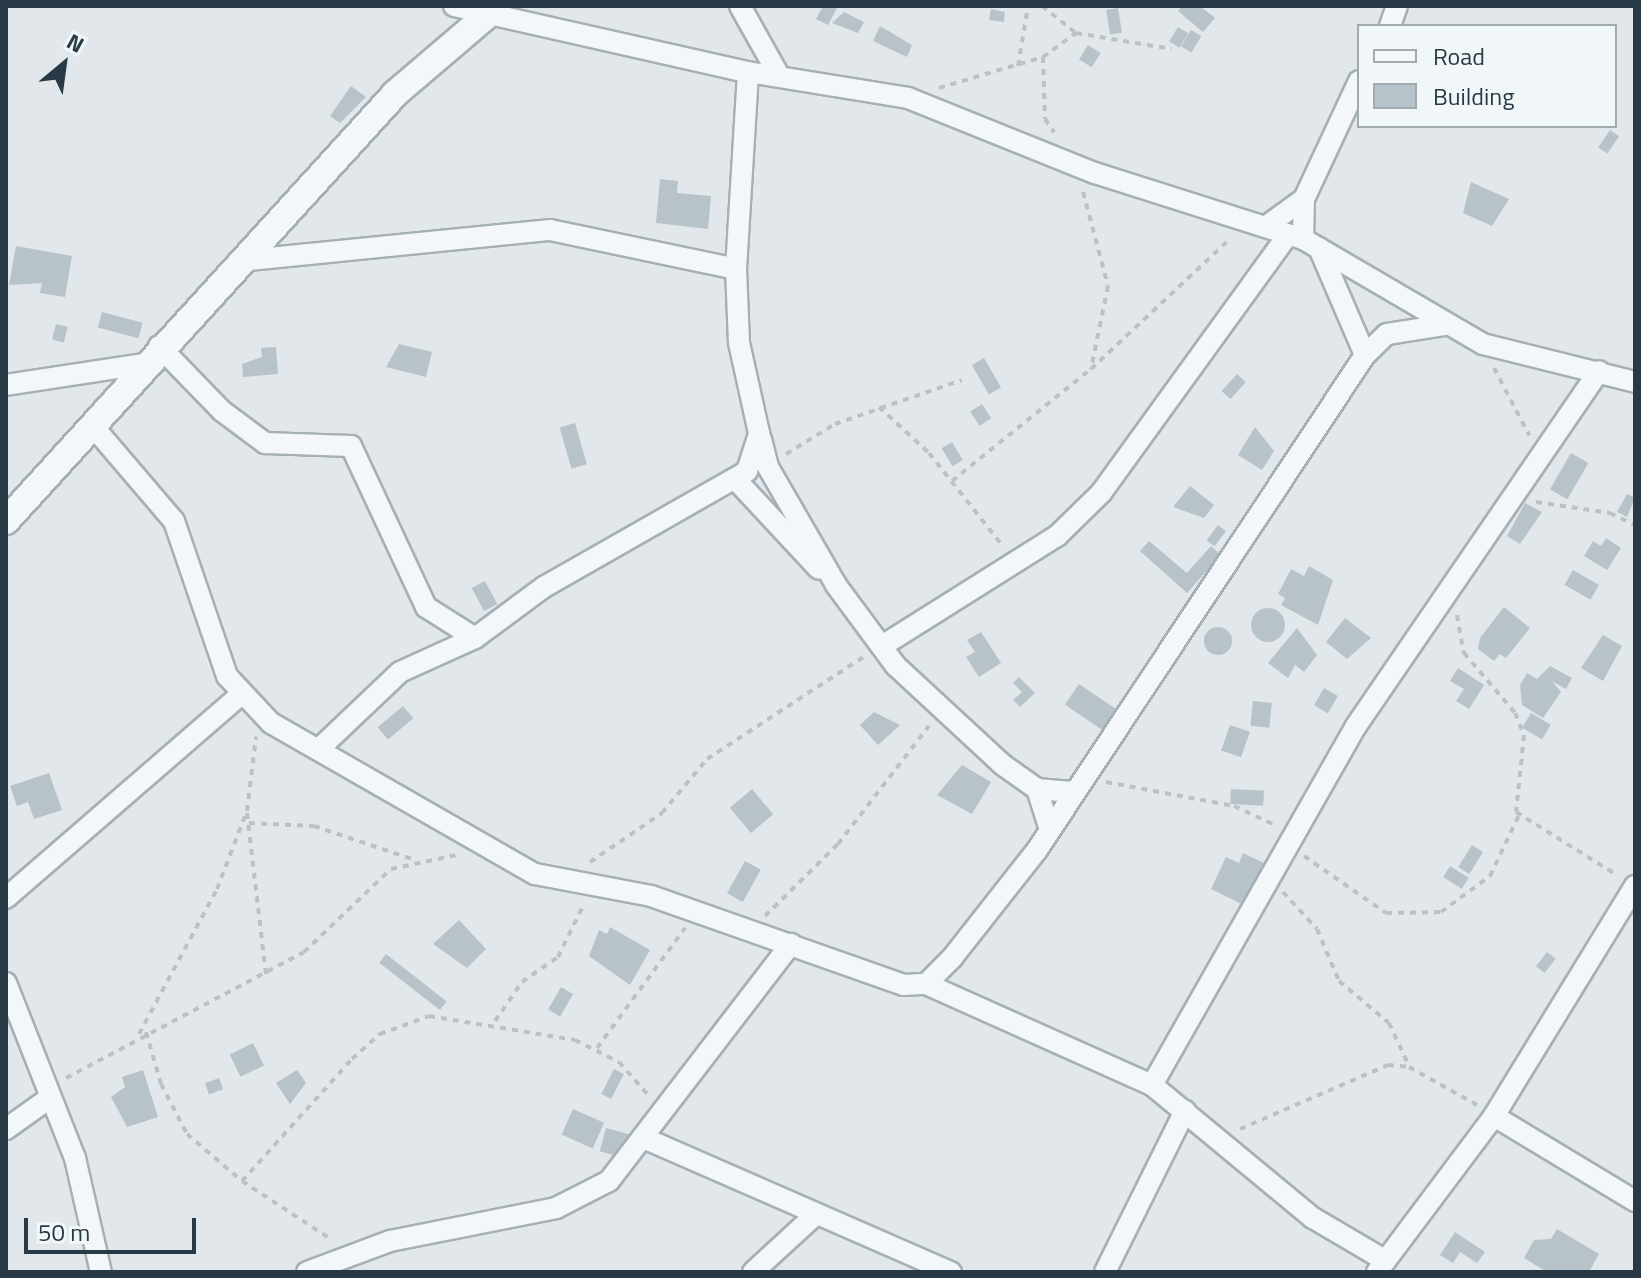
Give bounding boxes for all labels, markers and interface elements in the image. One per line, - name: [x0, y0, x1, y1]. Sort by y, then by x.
- north arrow: [24, 24, 104, 104]
- text: N: [61, 24, 91, 62]
- legend: [1357, 24, 1617, 128]
- text: Road: [1433, 38, 1485, 74]
- text: Building: [1433, 78, 1515, 114]
- scale bar: [28, 1202, 200, 1252]
- text: 50 m: [38, 1214, 90, 1250]

